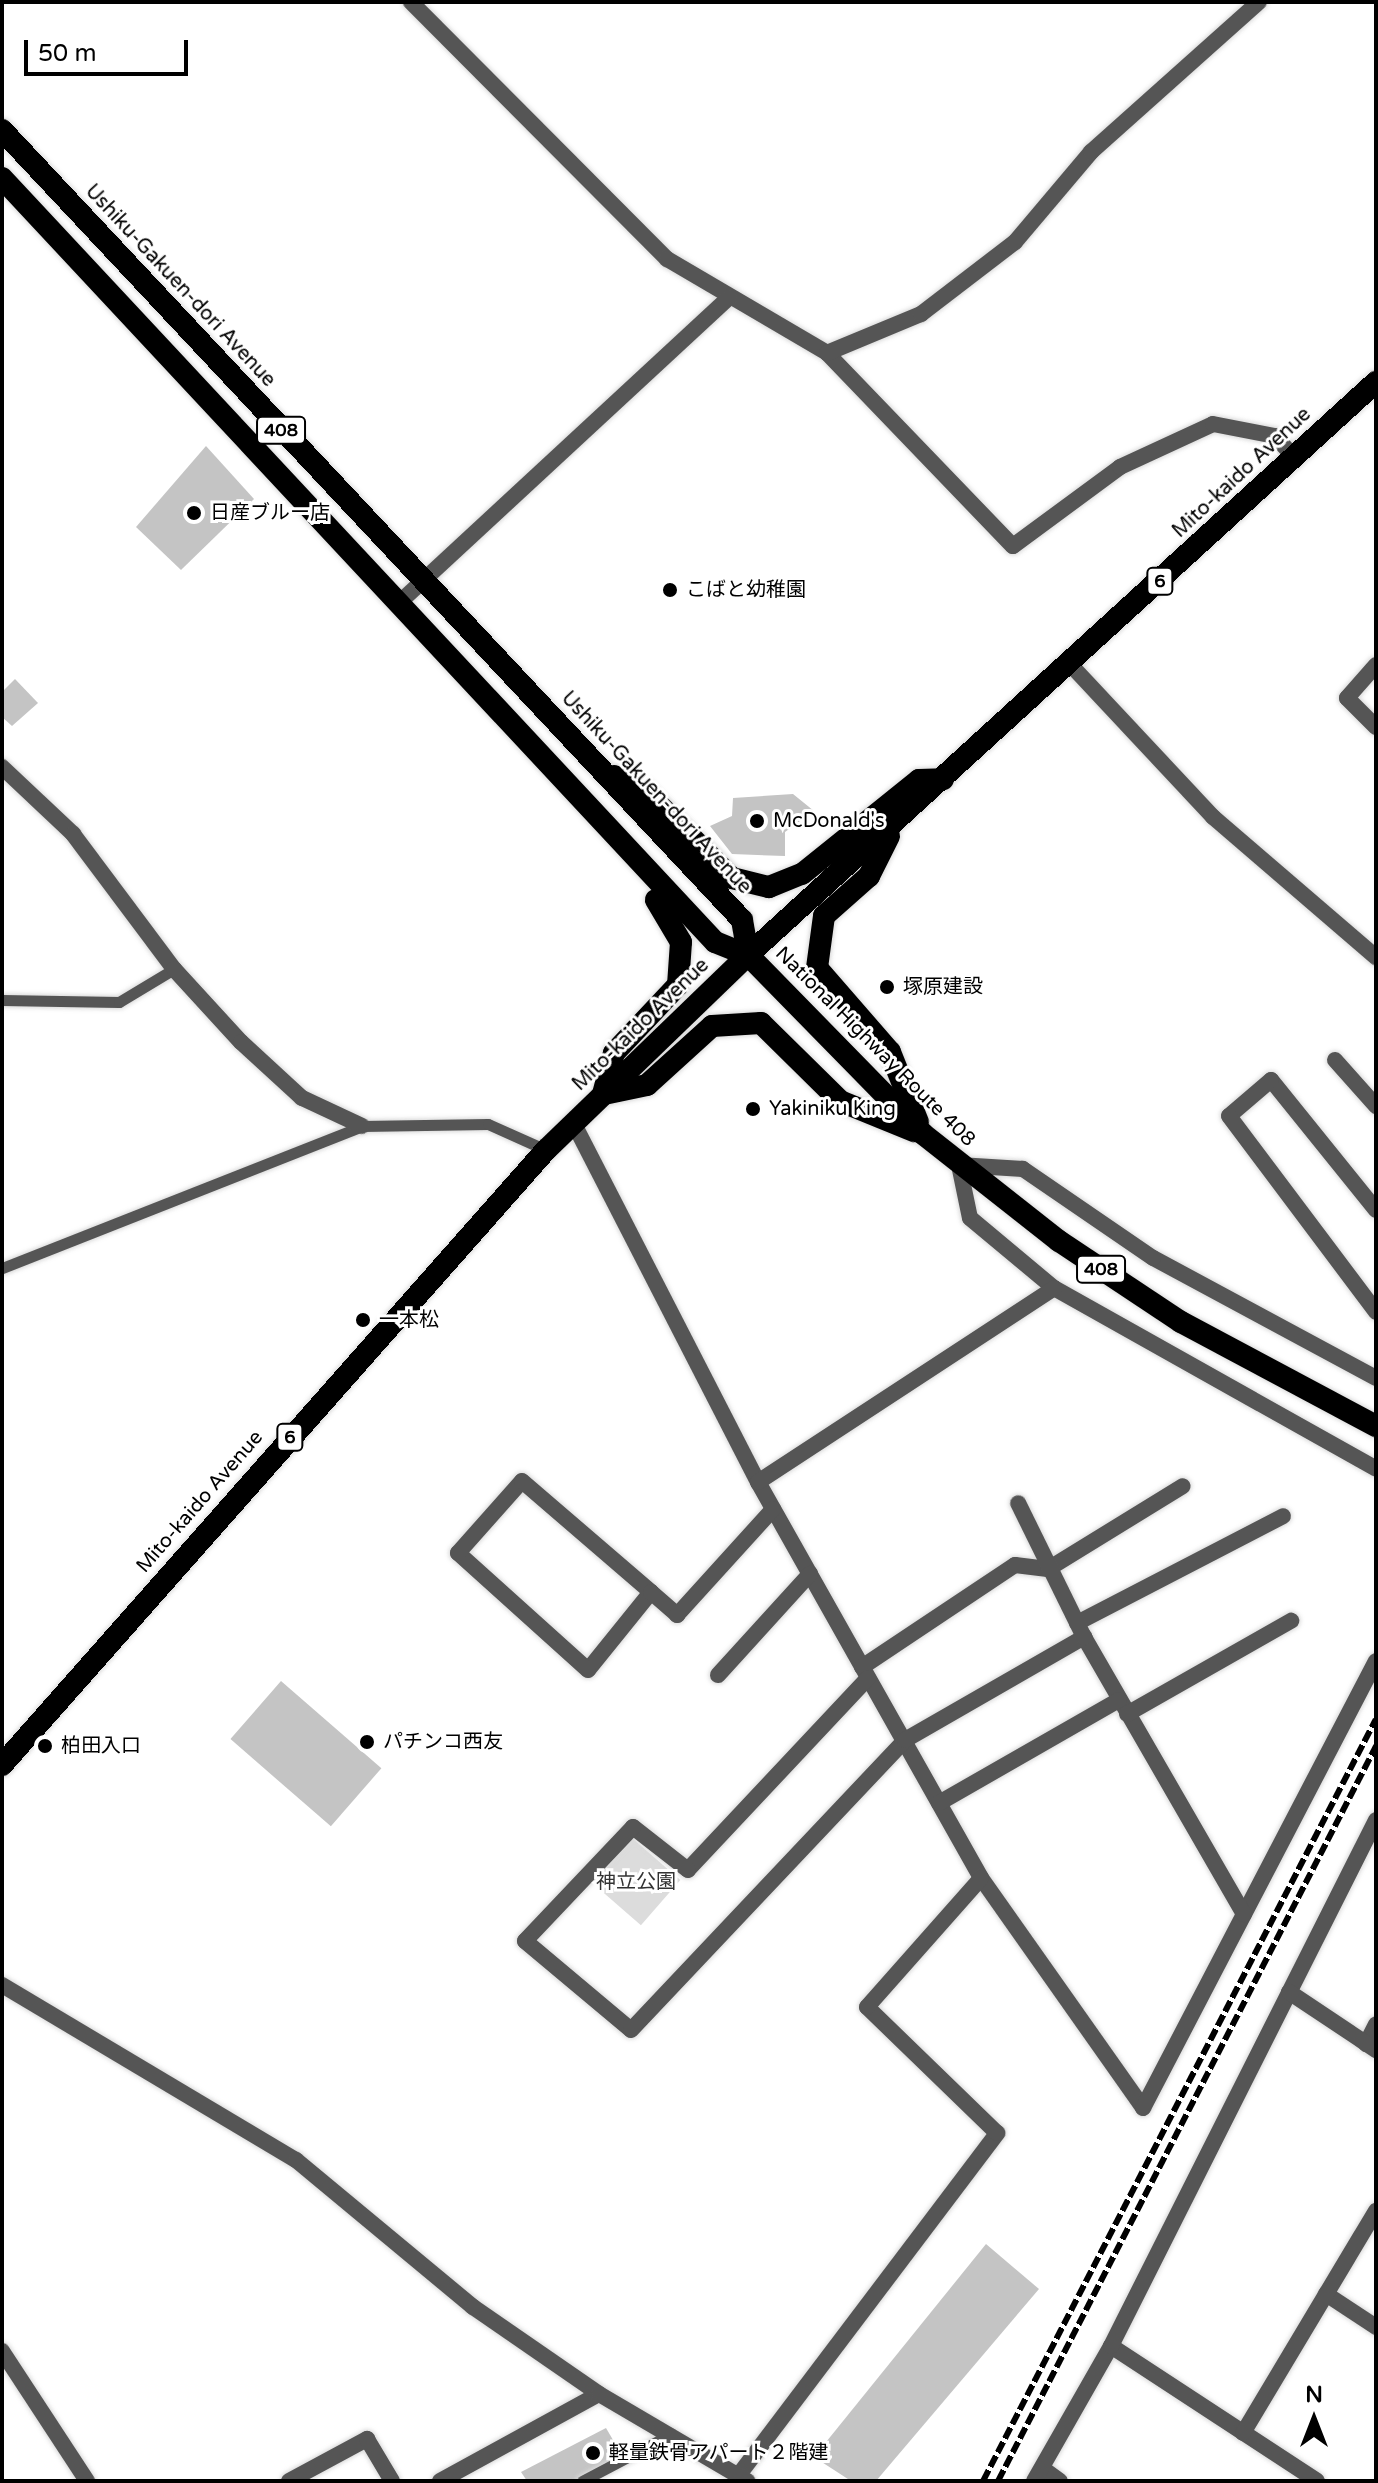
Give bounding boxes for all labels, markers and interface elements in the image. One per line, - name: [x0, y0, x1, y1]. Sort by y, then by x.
- scale bar: [28, 24, 192, 74]
- text: 50 m: [38, 39, 96, 68]
- street label: Ushiku-Gakuen-dori Avenue: [80, 180, 280, 392]
- street label: Mito-kaido Avenue: [1168, 403, 1316, 543]
- road number: 408: [255, 416, 307, 444]
- place label: 日産ブルー店: [210, 501, 330, 525]
- marker: 日産ブルー店: [185, 504, 203, 522]
- road number: 6: [1146, 567, 1174, 595]
- place label: こばと幼稚園: [686, 578, 806, 602]
- marker: こばと幼稚園: [661, 581, 679, 599]
- street label: Ushiku-Gakuen-dori Avenue: [556, 687, 756, 899]
- place label: McDonald's: [773, 809, 885, 833]
- marker: McDonald's: [748, 812, 766, 830]
- street label: National Highway Route 408: [770, 942, 980, 1152]
- street label: Mito-kaido Avenue: [568, 954, 714, 1096]
- place label: 塚原建設: [903, 975, 983, 999]
- marker: 塚原建設: [878, 978, 896, 996]
- place label: Yakiniku King: [769, 1097, 896, 1121]
- marker: Yakiniku King: [744, 1100, 762, 1118]
- road number: 408: [1075, 1255, 1127, 1283]
- place label: 一本松: [379, 1308, 439, 1332]
- marker: 一本松: [354, 1311, 372, 1329]
- road number: 6: [276, 1423, 304, 1451]
- street label: Mito-kaido Avenue: [132, 1426, 268, 1578]
- place label: パチンコ西友: [383, 1730, 503, 1754]
- marker: パチンコ西友: [358, 1733, 376, 1751]
- place label: 柏田入口: [61, 1734, 141, 1758]
- marker: 柏田入口: [36, 1737, 54, 1755]
- park label: 神立公園: [596, 1870, 676, 1894]
- north arrow: [1274, 2379, 1354, 2459]
- text: N: [1305, 2382, 1323, 2408]
- place label: 軽量鉄骨アパート２階建: [609, 2441, 829, 2465]
- marker: 軽量鉄骨アパート２階建: [584, 2444, 602, 2462]

